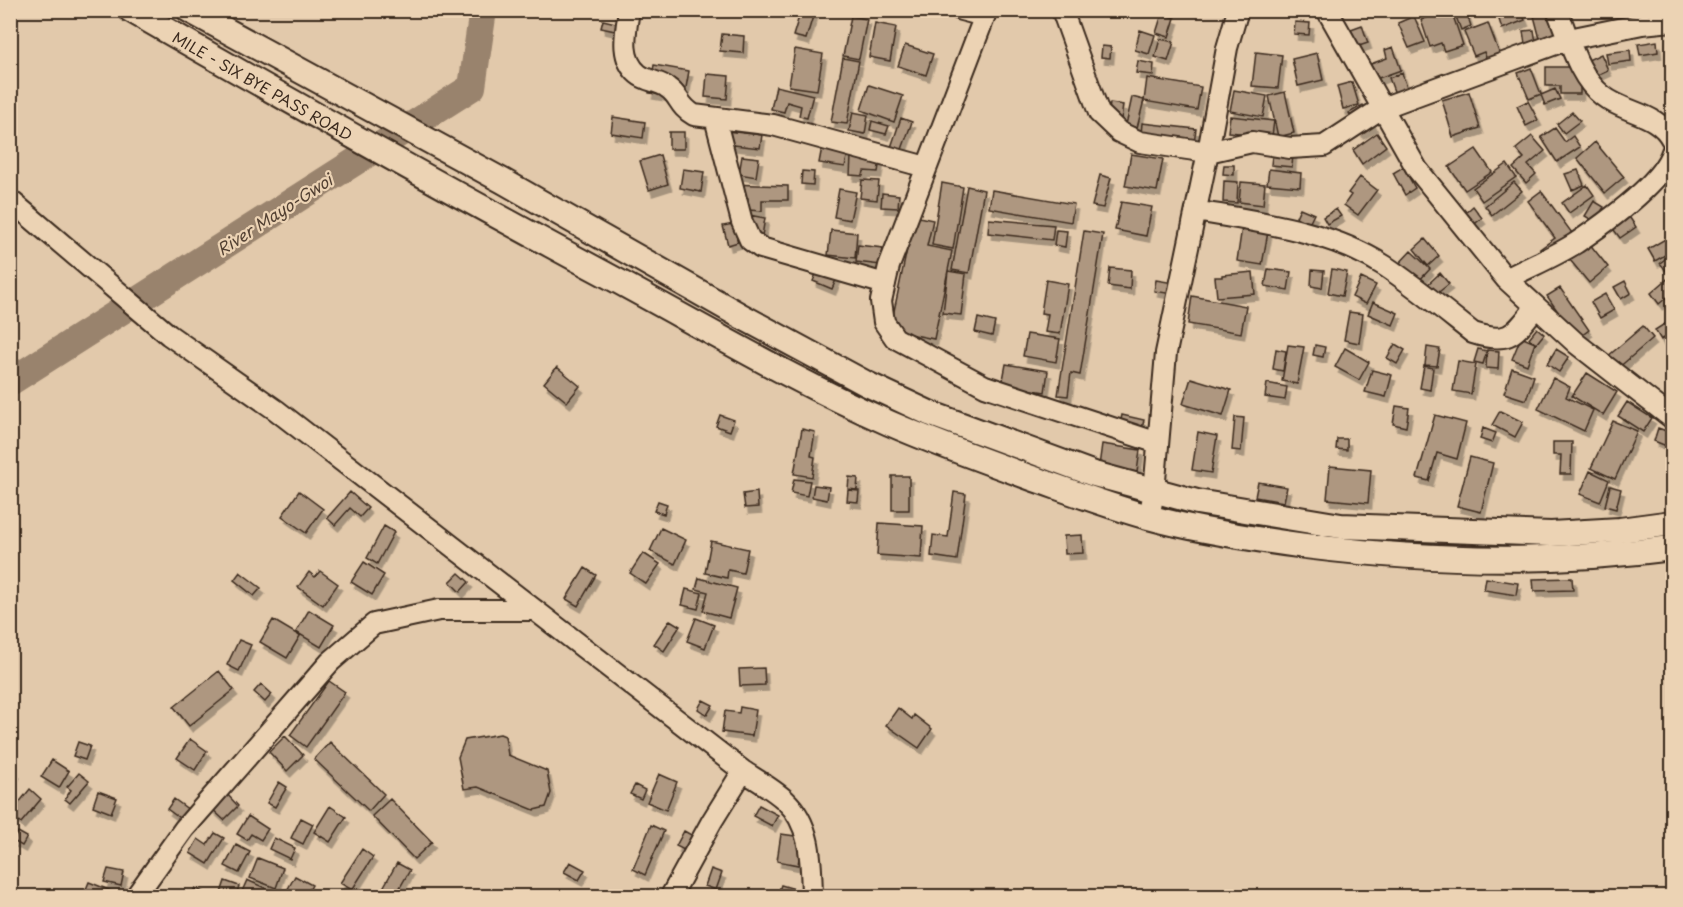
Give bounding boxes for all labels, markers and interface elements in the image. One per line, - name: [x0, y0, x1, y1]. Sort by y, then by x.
- street label: MILE - SIX BYE PASS ROAD: [169, 25, 357, 145]
- water label: River Mayo-Gwoi: [211, 166, 339, 260]

